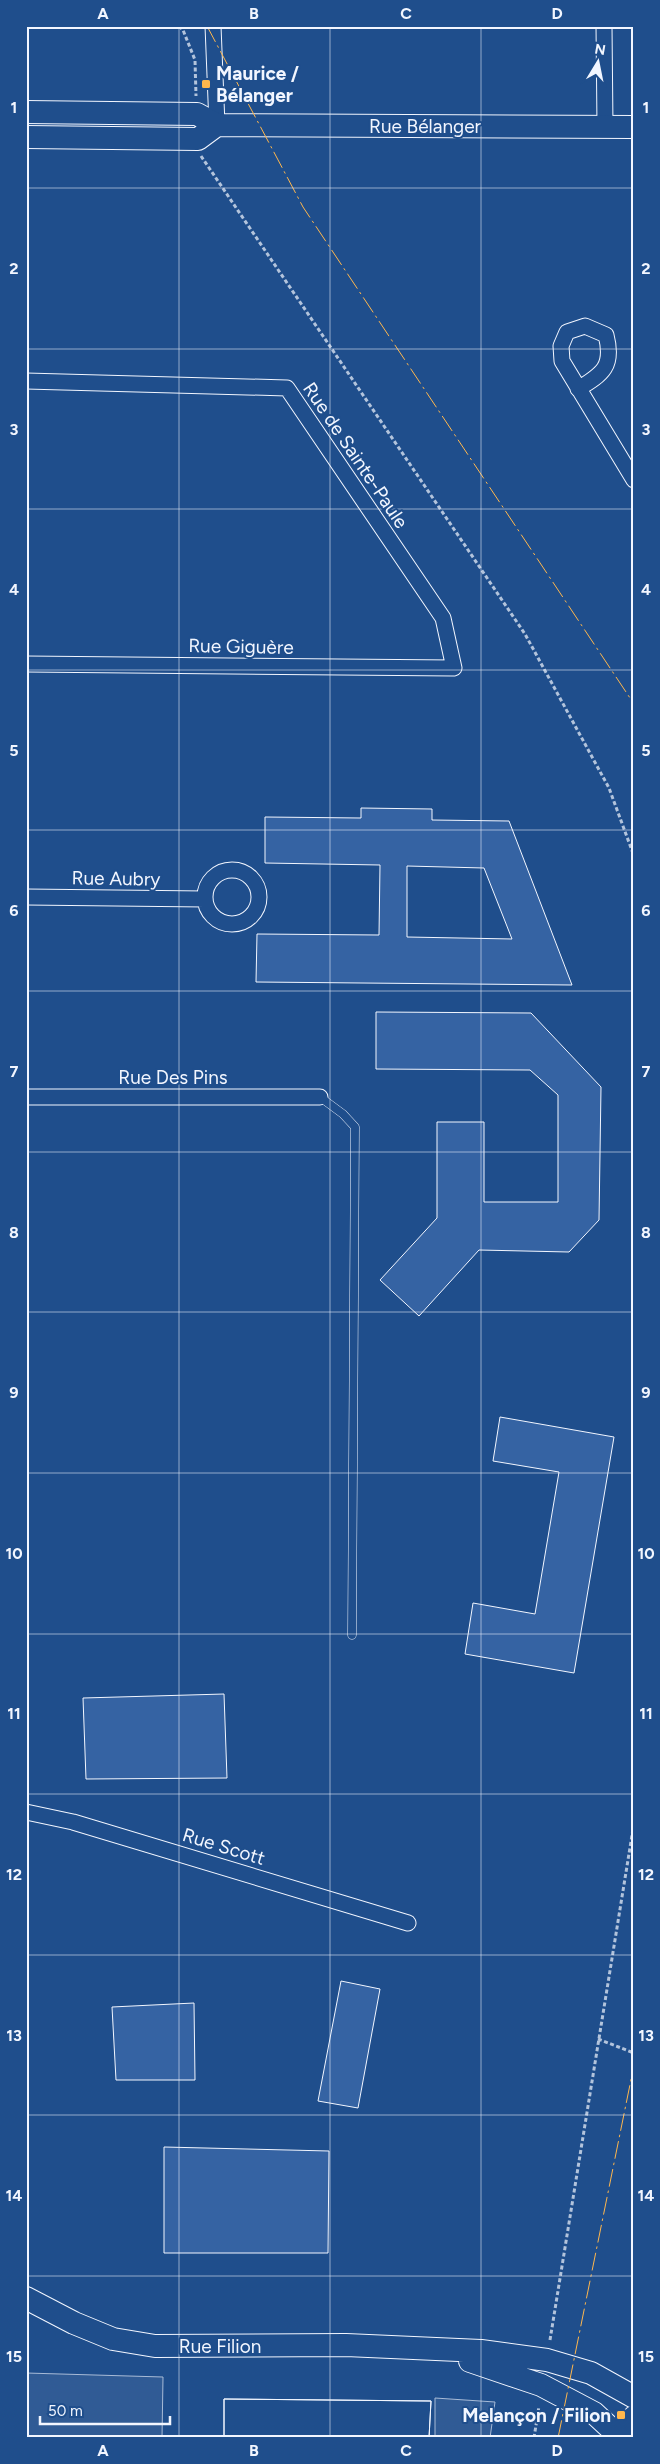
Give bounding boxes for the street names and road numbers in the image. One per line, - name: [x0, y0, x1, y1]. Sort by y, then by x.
- street label: Rue Bélanger: [369, 115, 482, 138]
- street label: Rue de Sainte-Paule: [298, 378, 413, 533]
- street label: Rue Giguère: [188, 634, 294, 659]
- street label: Rue Aubry: [72, 866, 160, 891]
- street label: Rue Des Pins: [118, 1066, 228, 1089]
- street label: Rue Scott: [180, 1823, 268, 1870]
- street label: Rue Filion: [179, 2335, 261, 2358]

